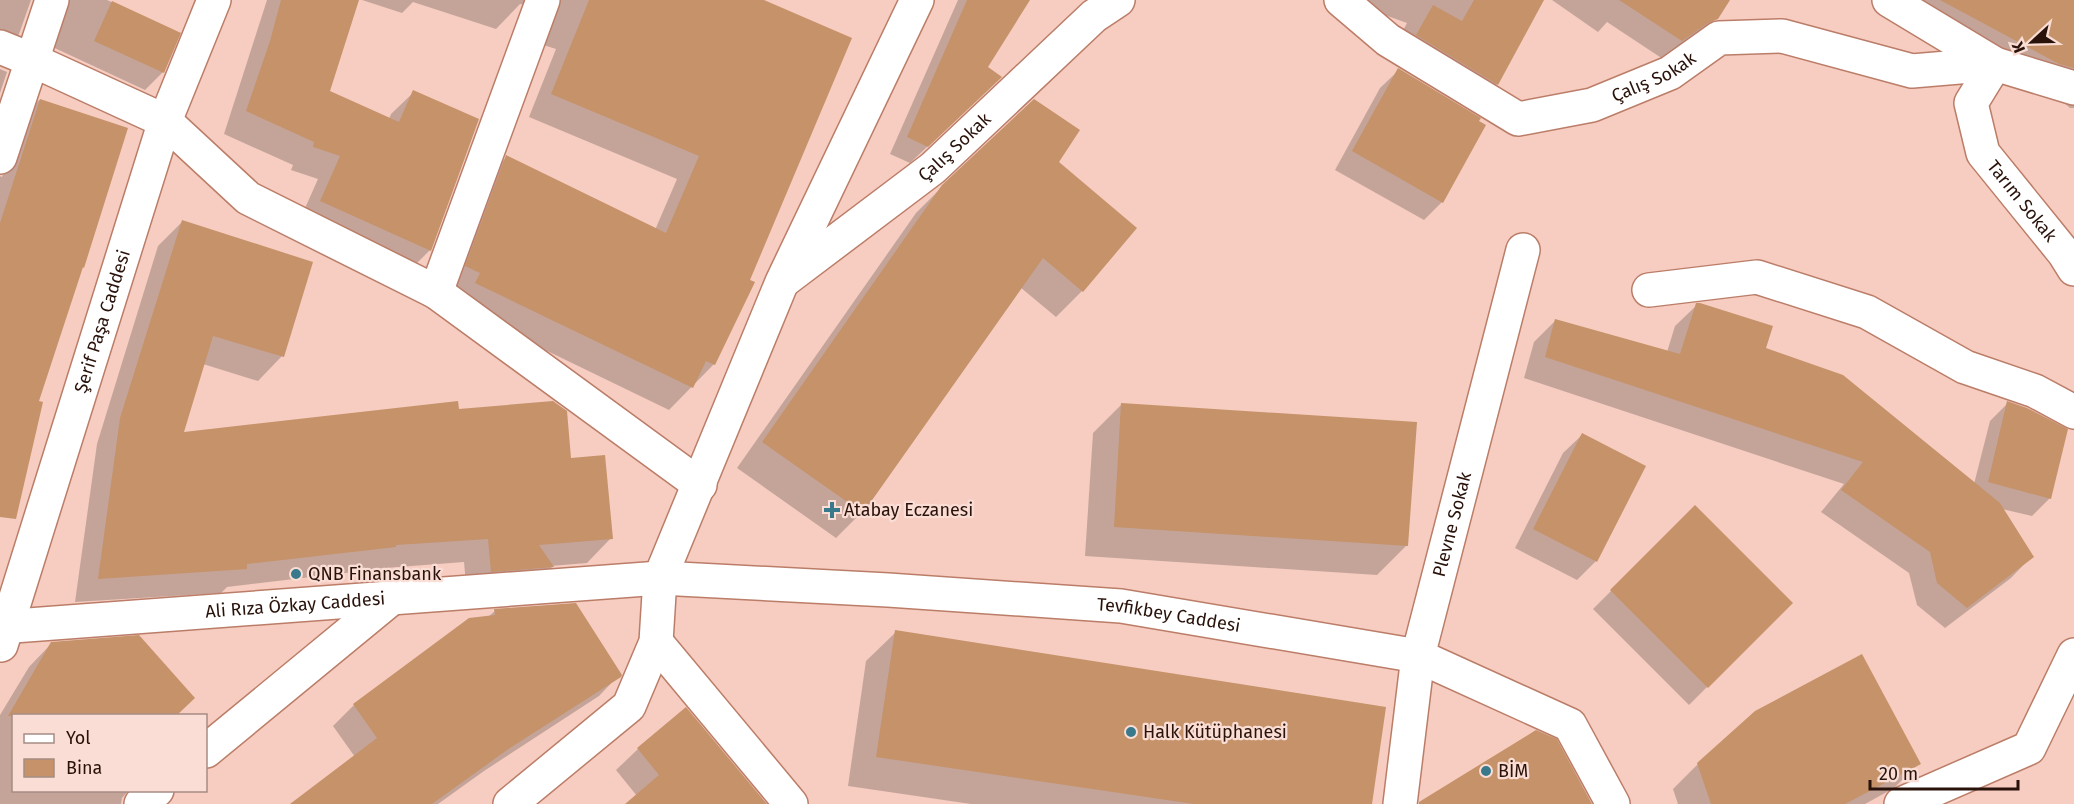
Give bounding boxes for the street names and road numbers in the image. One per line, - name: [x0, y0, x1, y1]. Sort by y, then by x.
- street label: Çalış Sokak: [1608, 47, 1701, 107]
- street label: Çalış Sokak: [914, 108, 996, 186]
- street label: Tarım Sokak: [1982, 156, 2062, 247]
- street label: Şerif Paşa Caddesi: [70, 247, 135, 396]
- street label: Plevne Sokak: [1428, 469, 1476, 579]
- street label: Ali Rıza Özkay Caddesi: [204, 587, 386, 623]
- street label: Tevfikbey Caddesi: [1096, 593, 1242, 637]

